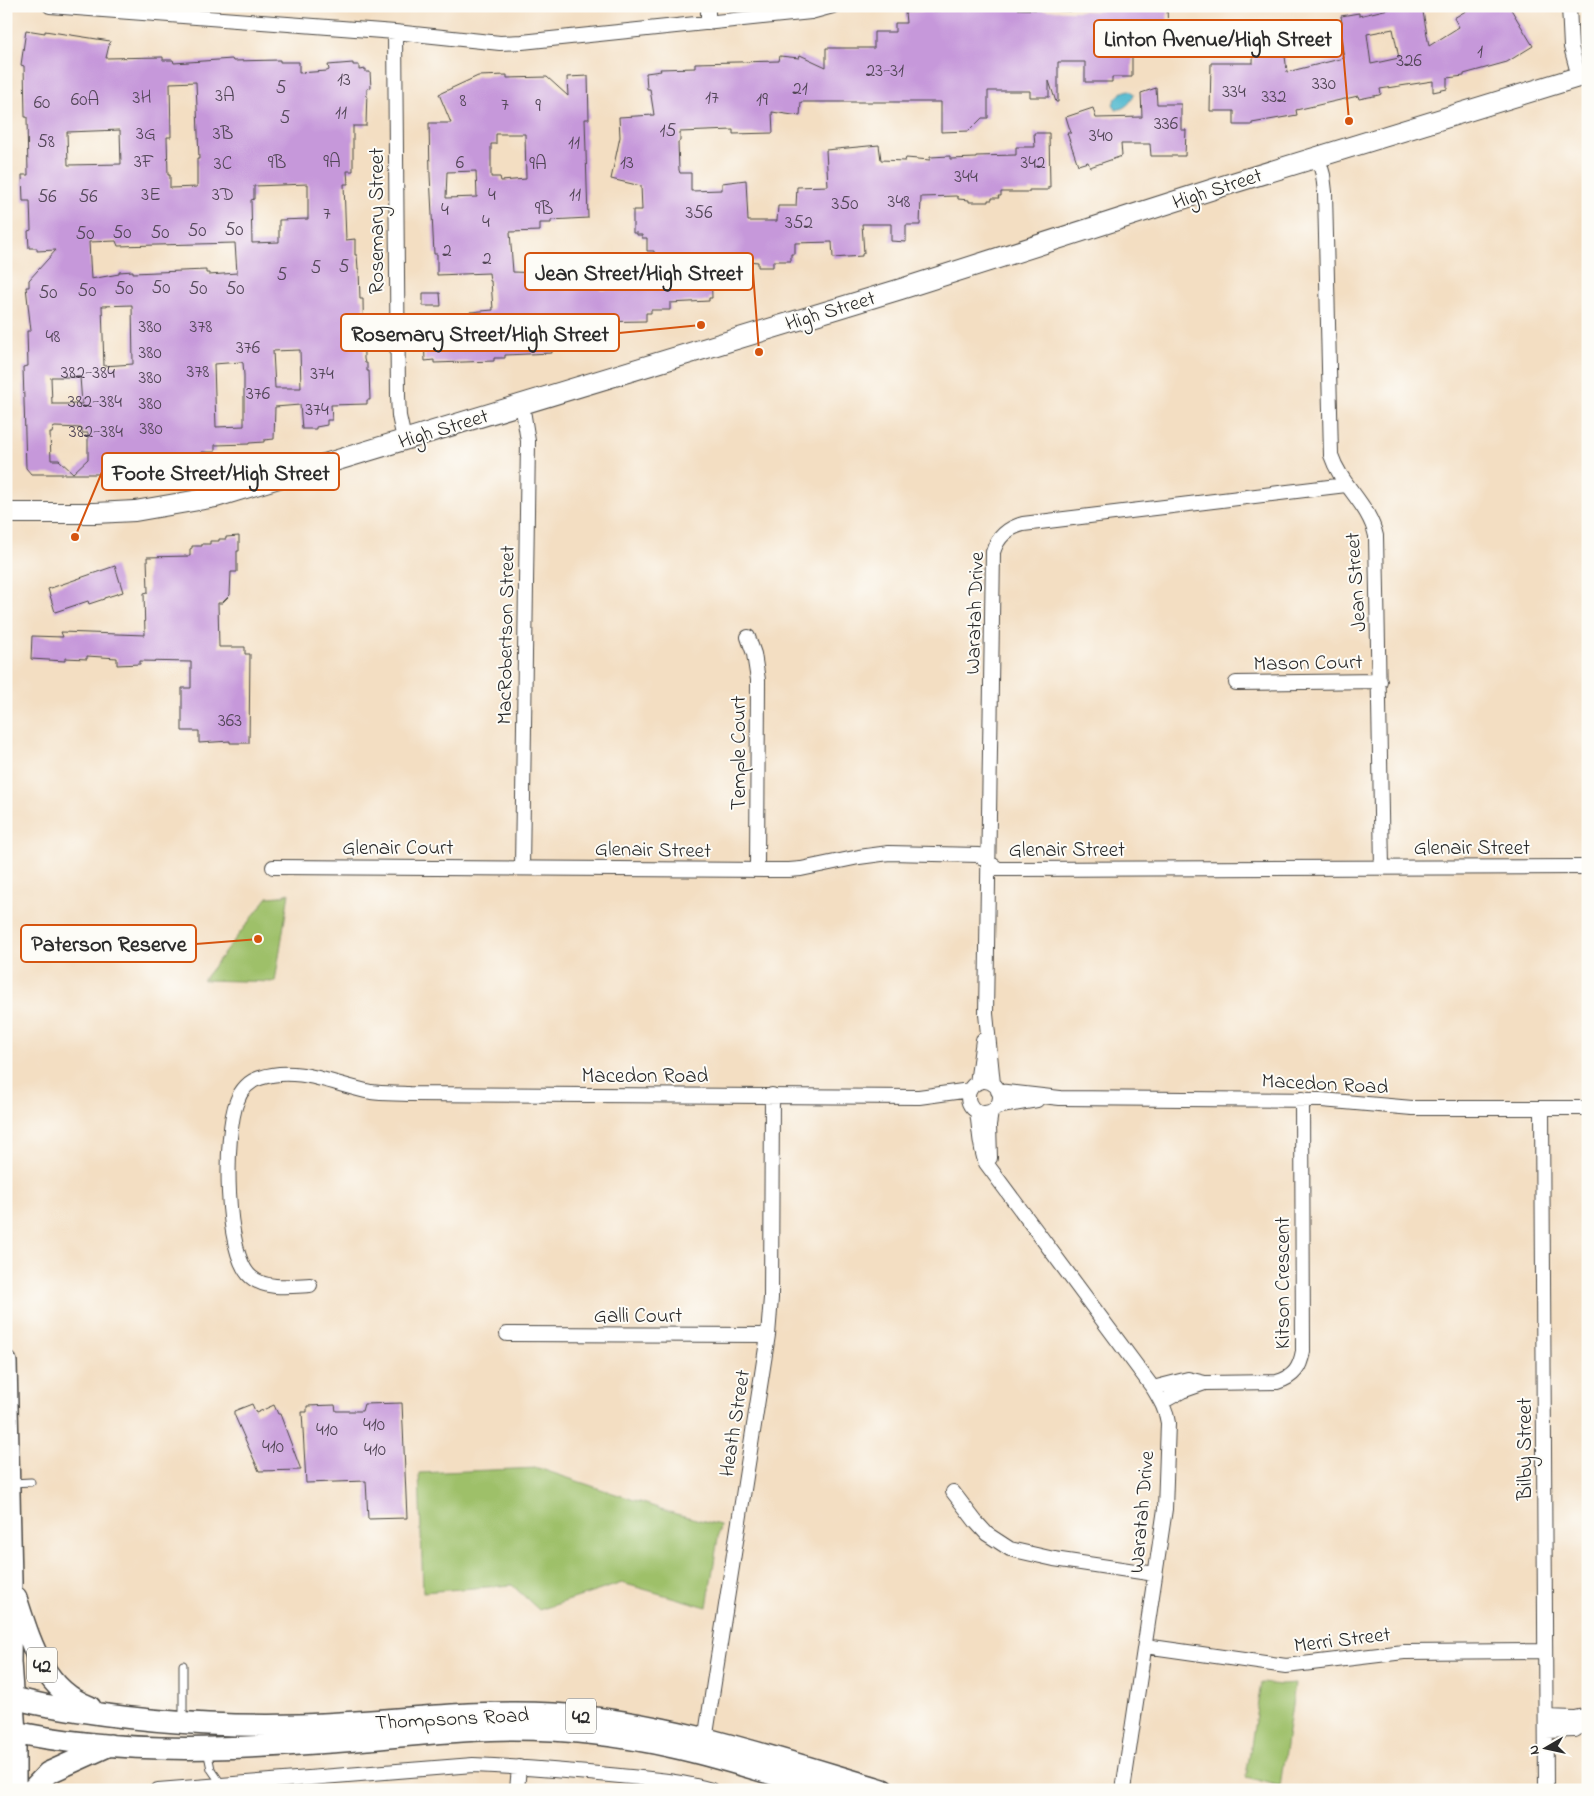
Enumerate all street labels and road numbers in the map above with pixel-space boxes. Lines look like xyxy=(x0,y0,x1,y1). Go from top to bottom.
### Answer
street label: Rosemary Street xyxy=(363,148,395,294)
street label: High Street xyxy=(1169,161,1267,220)
street label: High Street xyxy=(782,284,880,342)
street label: High Street xyxy=(395,402,493,460)
street label: Jean Street xyxy=(1339,531,1375,633)
street label: MacRobertson Street xyxy=(490,545,524,725)
street label: Waratah Drive xyxy=(959,551,993,675)
street label: Mason Court xyxy=(1253,648,1363,680)
street label: Temple Court xyxy=(725,696,755,810)
street label: Glenair Court xyxy=(342,834,454,864)
street label: Glenair Street xyxy=(1414,834,1530,864)
street label: Glenair Street xyxy=(595,835,711,867)
street label: Glenair Street xyxy=(1009,836,1125,866)
street label: Macedon Road xyxy=(582,1062,709,1092)
street label: Macedon Road xyxy=(1261,1067,1389,1103)
street label: Kitson Crescent xyxy=(1269,1217,1299,1349)
street label: Galli Court xyxy=(594,1302,682,1332)
street label: Heath Street xyxy=(713,1368,759,1479)
street label: Bilby Street xyxy=(1511,1398,1543,1501)
street label: Waratah Drive xyxy=(1123,1449,1163,1575)
street label: Merri Street xyxy=(1292,1620,1392,1662)
road number: 42 xyxy=(27,1648,57,1682)
road number: 42 xyxy=(566,1698,596,1734)
street label: Thompsons Road xyxy=(374,1701,530,1739)

